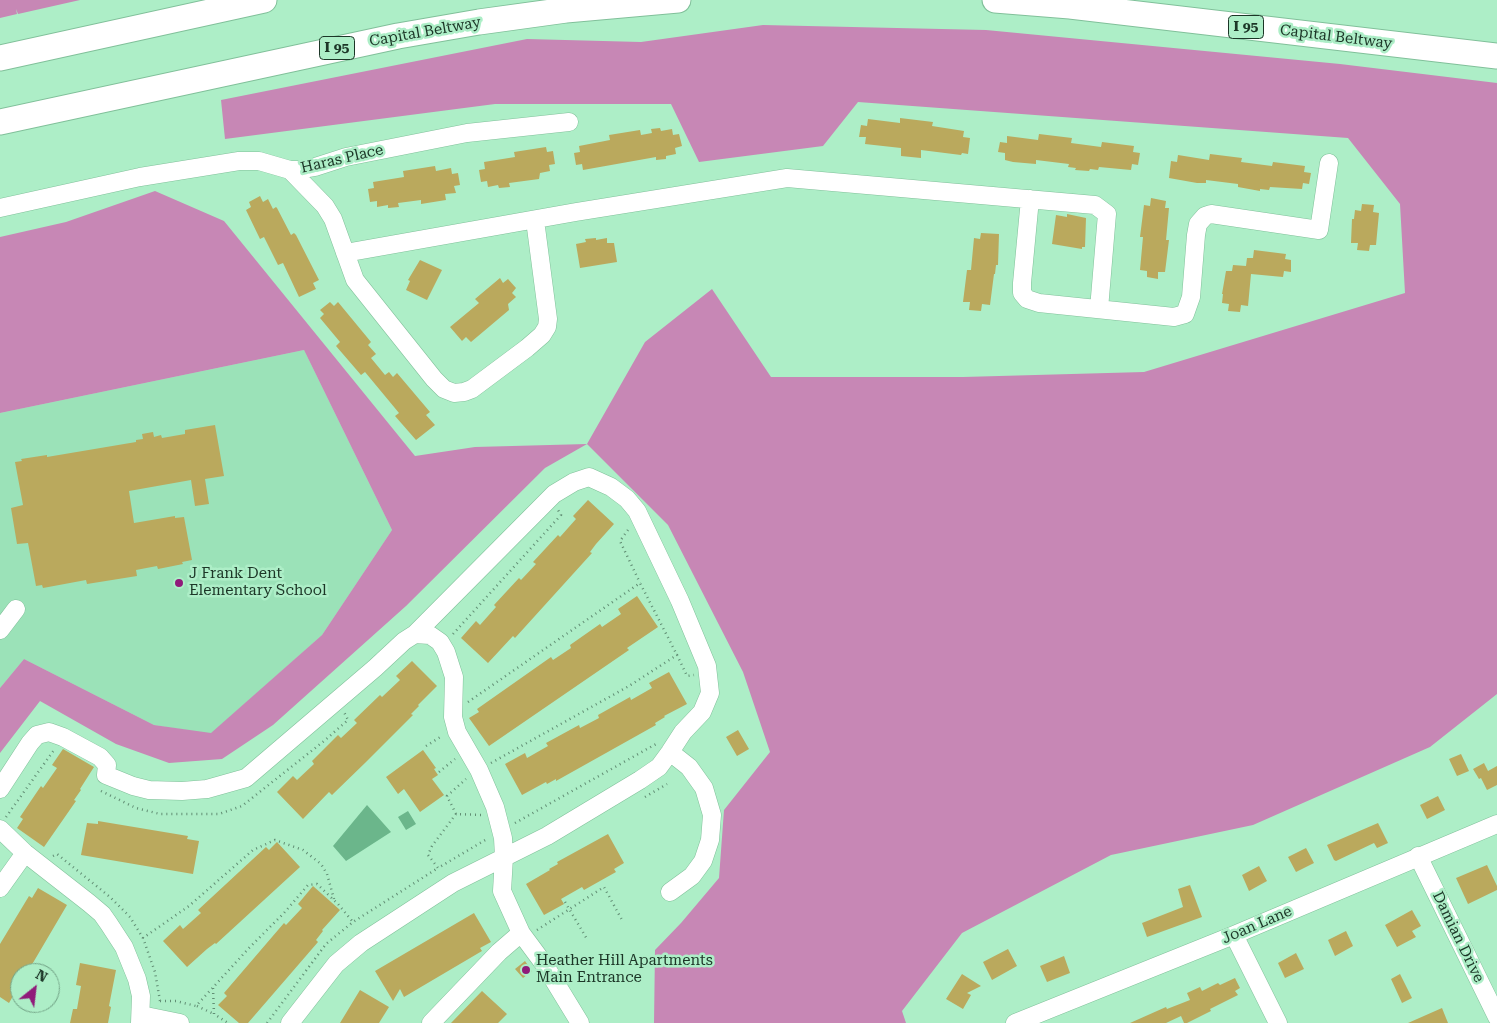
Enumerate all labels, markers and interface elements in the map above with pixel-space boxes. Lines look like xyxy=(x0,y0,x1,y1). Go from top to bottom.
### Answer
street label: Capital Beltway xyxy=(368,13,482,51)
road number: I 95 xyxy=(1228,16,1264,38)
street label: Capital Beltway xyxy=(1279,21,1393,53)
road number: I 95 xyxy=(320,36,354,59)
street label: Haras Place xyxy=(299,141,385,177)
place label: J Frank Dent Elementary School xyxy=(189,565,327,600)
marker: J Frank Dent Elementary School xyxy=(173,577,185,589)
street label: Damian Drive xyxy=(1428,889,1488,985)
street label: Joan Lane xyxy=(1219,902,1295,948)
place label: Heather Hill Apartments Main Entrance xyxy=(536,952,713,987)
north arrow xyxy=(10,963,60,1013)
marker: Heather Hill Apartments Main Entrance xyxy=(520,964,532,976)
text: N xyxy=(33,966,50,985)

